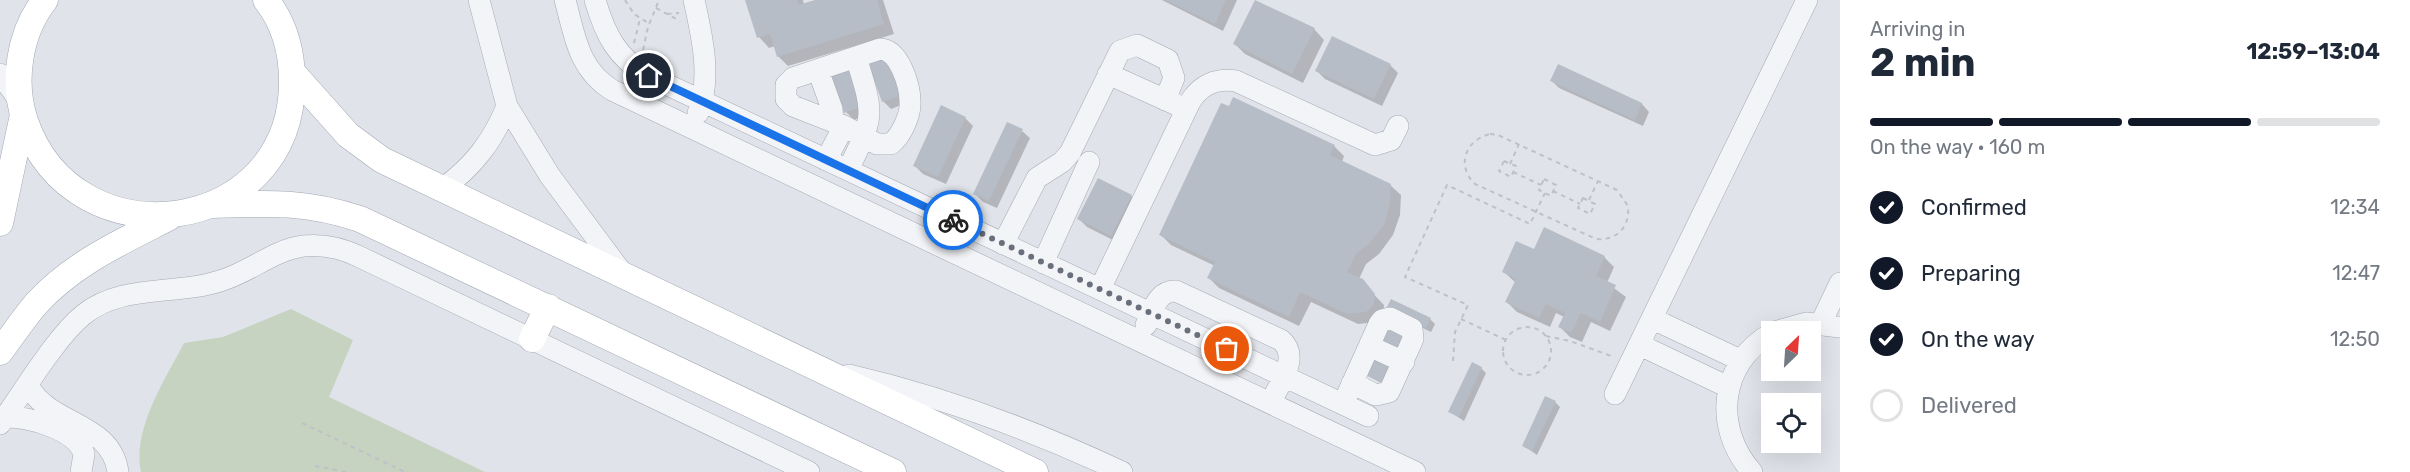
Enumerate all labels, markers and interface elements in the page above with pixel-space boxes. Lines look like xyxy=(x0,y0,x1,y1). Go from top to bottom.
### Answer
text: Arriving in xyxy=(1870,17,1965,41)
text: 12:59–13:04 xyxy=(2246,38,2380,65)
text: 2 min xyxy=(1870,40,1976,86)
pin xyxy=(623,50,674,101)
icon: home xyxy=(632,59,665,92)
text: On the way · 160 m xyxy=(1870,135,2045,159)
courier xyxy=(923,190,983,250)
icon: check xyxy=(1870,191,1903,224)
text: Confirmed xyxy=(1921,194,2027,221)
text: 12:34 xyxy=(2330,195,2380,219)
icon: bike xyxy=(937,204,970,237)
icon: check xyxy=(1870,257,1903,290)
text: Preparing xyxy=(1921,260,2021,287)
text: 12:47 xyxy=(2332,261,2380,285)
north arrow xyxy=(1761,321,1821,381)
map controls xyxy=(1761,321,1821,453)
pin xyxy=(1201,323,1252,374)
icon: check xyxy=(1870,323,1903,356)
text: On the way xyxy=(1921,326,2035,353)
text: 12:50 xyxy=(2330,327,2380,351)
icon: bag xyxy=(1210,332,1243,365)
text: Delivered xyxy=(1921,392,2017,419)
button: locate xyxy=(1761,393,1821,453)

